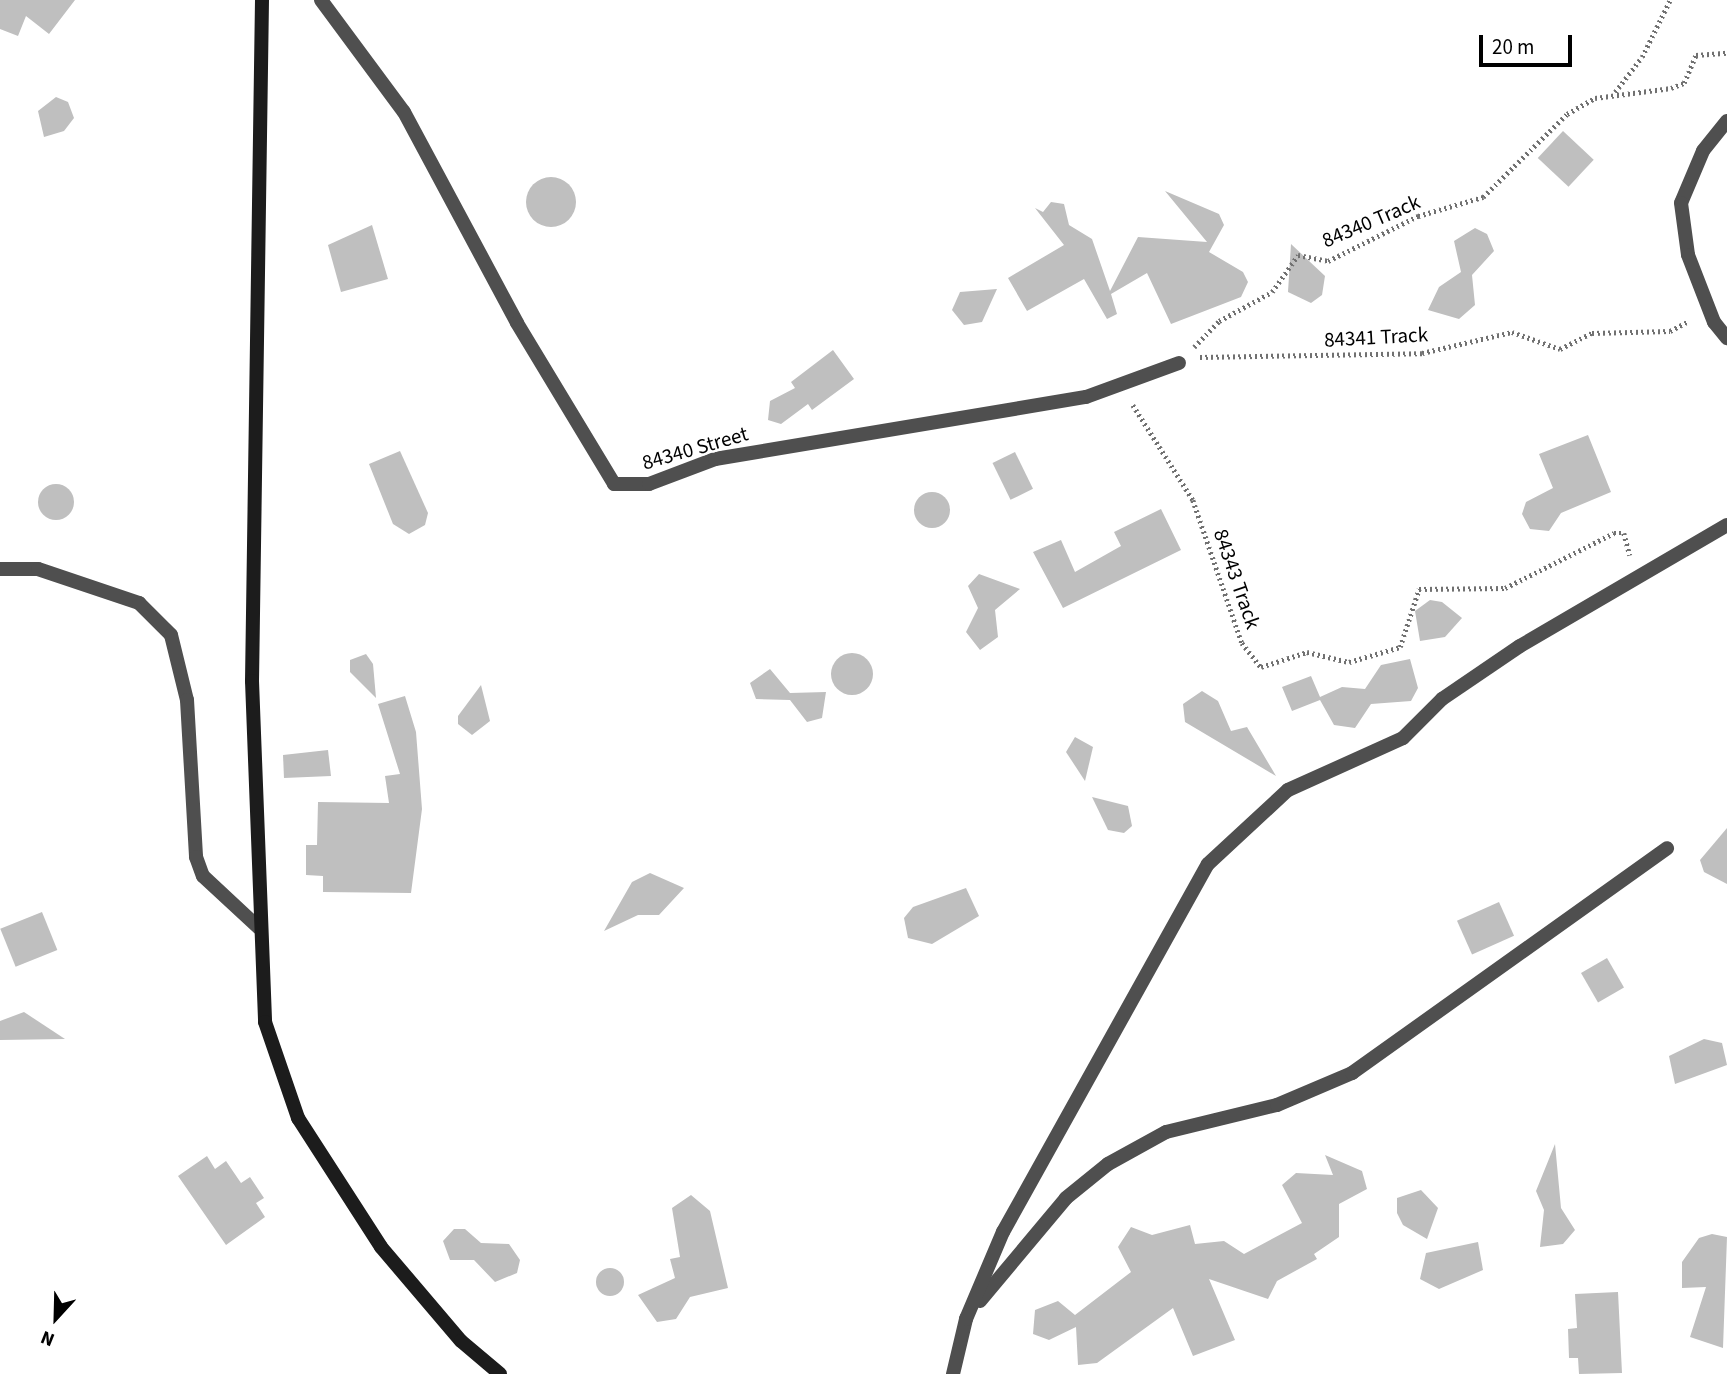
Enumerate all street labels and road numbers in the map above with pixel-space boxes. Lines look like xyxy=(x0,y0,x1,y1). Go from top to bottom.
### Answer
street label: 84340 Track xyxy=(1318,189,1424,253)
street label: 84341 Track xyxy=(1323,322,1429,352)
street label: 84340 Street xyxy=(639,421,751,475)
street label: 84343 Track xyxy=(1208,526,1266,632)

